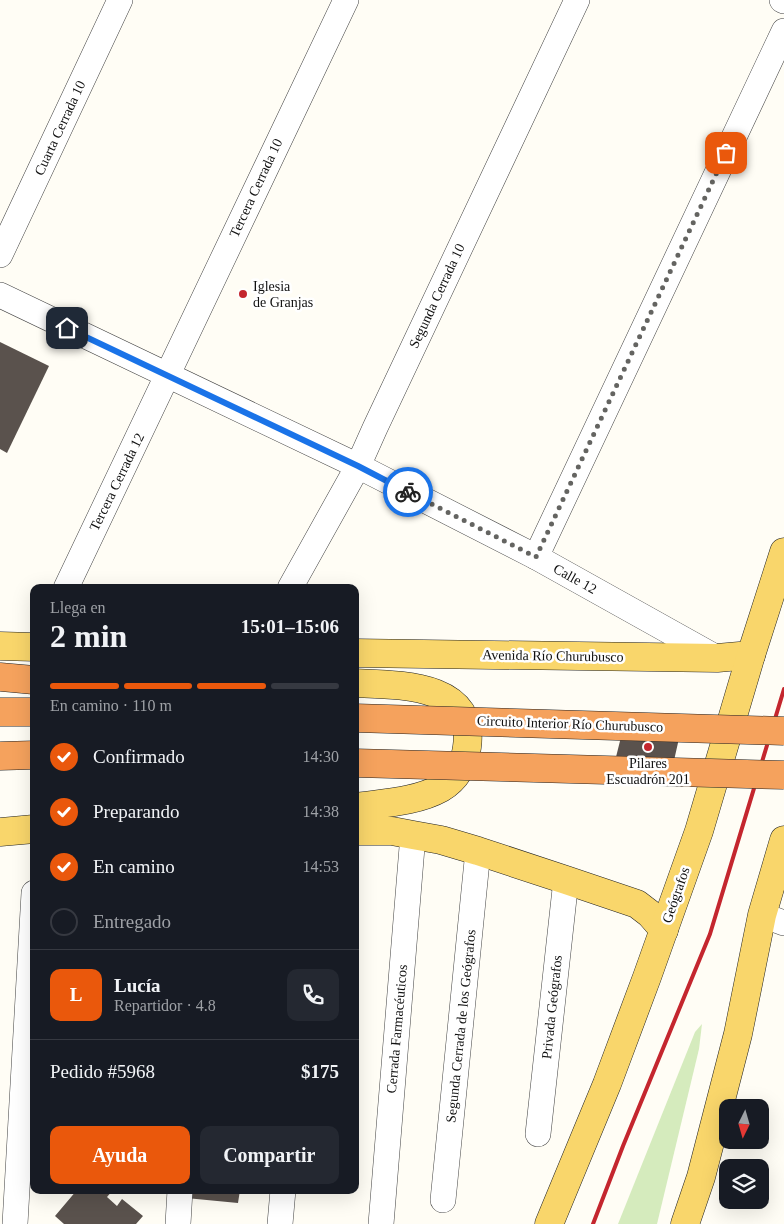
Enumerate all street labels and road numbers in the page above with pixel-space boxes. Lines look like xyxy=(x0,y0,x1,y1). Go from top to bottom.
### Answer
street label: Cuarta Cerrada 10 xyxy=(32,78,88,178)
street label: Tercera Cerrada 10 xyxy=(227,136,285,240)
street label: Segunda Cerrada 10 xyxy=(406,241,468,351)
street label: Tercera Cerrada 12 xyxy=(87,431,147,533)
street label: Calle 12 xyxy=(551,561,599,597)
street label: Avenida Río Churubusco xyxy=(482,647,624,665)
street label: Circuito Interior Río Churubusco xyxy=(477,713,663,735)
street label: Geógrafos xyxy=(659,865,693,925)
street label: Segunda Cerrada de los Geógrafos xyxy=(443,929,479,1123)
street label: Privada Geógrafos xyxy=(539,954,565,1060)
street label: Cerrada Farmacéuticos xyxy=(384,964,410,1094)

